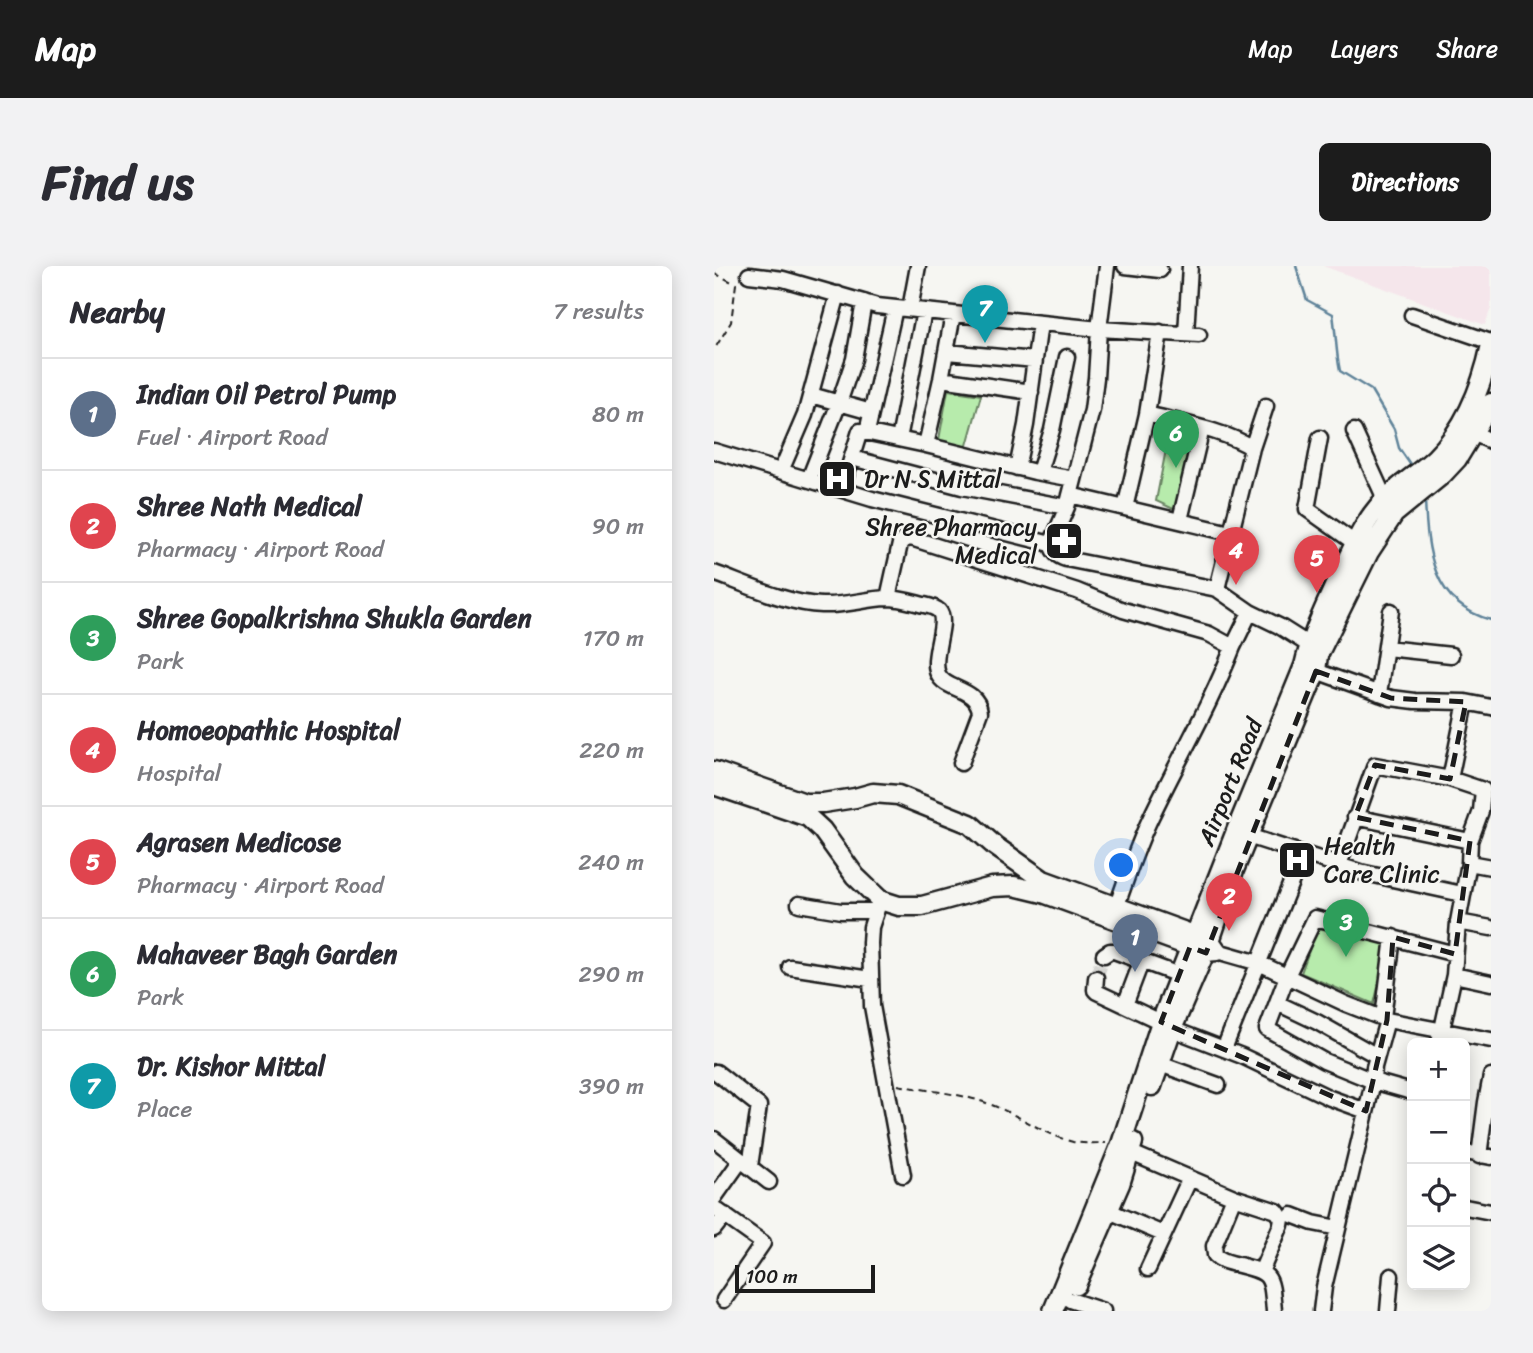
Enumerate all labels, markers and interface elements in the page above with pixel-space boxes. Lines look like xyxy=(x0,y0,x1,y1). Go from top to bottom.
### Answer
text: Map xyxy=(35,20,96,78)
text: Map xyxy=(1248,28,1293,70)
text: Layers xyxy=(1331,28,1398,70)
text: Share xyxy=(1436,28,1498,70)
text: Find us xyxy=(42,139,194,226)
button: Directions xyxy=(1319,143,1491,221)
text: Nearby xyxy=(70,285,165,339)
pin: 7 xyxy=(962,285,1008,343)
text: 7 results xyxy=(554,291,644,332)
text: Indian Oil Petrol Pump xyxy=(137,371,396,417)
text: 1 xyxy=(88,394,98,435)
text: 80 m xyxy=(592,394,644,435)
pin: 6 xyxy=(1153,410,1199,468)
text: Fuel · Airport Road xyxy=(137,417,328,458)
hospital icon: Dr N S Mittal xyxy=(816,458,858,500)
place label: Dr N S Mittal xyxy=(864,458,1003,500)
text: Shree Nath Medical xyxy=(137,483,362,529)
text: 2 xyxy=(86,506,100,547)
text: 90 m xyxy=(592,506,644,547)
place label: Shree Pharmacy Medical xyxy=(865,506,1038,576)
pharmacy icon: Shree Pharmacy Medical xyxy=(1043,520,1085,562)
pin: 4 xyxy=(1213,527,1259,585)
text: Pharmacy · Airport Road xyxy=(137,529,384,570)
pin: 5 xyxy=(1294,535,1340,593)
text: Shree Gopalkrishna Shukla Garden xyxy=(137,595,532,641)
text: 3 xyxy=(87,618,99,659)
text: 170 m xyxy=(583,618,644,659)
text: Park xyxy=(137,641,184,682)
text: Homoeopathic Hospital xyxy=(137,707,400,753)
street label: Airport Road xyxy=(1185,710,1275,853)
text: 4 xyxy=(86,730,100,771)
text: 220 m xyxy=(579,730,644,771)
text: Hospital xyxy=(137,753,221,794)
text: Agrasen Medicose xyxy=(137,819,341,865)
place label: Health Care Clinic xyxy=(1324,825,1440,895)
hospital icon: Health Care Clinic xyxy=(1276,839,1318,881)
text: 5 xyxy=(86,842,100,883)
text: 240 m xyxy=(578,842,644,883)
your location xyxy=(1104,848,1138,882)
text: Pharmacy · Airport Road xyxy=(137,865,384,906)
pin: 2 xyxy=(1206,873,1252,931)
pin: 3 xyxy=(1323,899,1369,957)
pin: 1 xyxy=(1112,914,1158,972)
text: Mahaveer Bagh Garden xyxy=(137,931,397,977)
text: 6 xyxy=(86,954,100,995)
text: 290 m xyxy=(578,954,644,995)
text: Park xyxy=(137,977,184,1018)
map controls xyxy=(1407,1038,1470,1290)
button: + xyxy=(1407,1038,1470,1101)
text: Dr. Kishor Mittal xyxy=(137,1043,325,1089)
text: 7 xyxy=(86,1066,100,1107)
text: 390 m xyxy=(579,1066,644,1107)
text: Place xyxy=(137,1089,192,1130)
button: − xyxy=(1407,1101,1470,1164)
button: locate xyxy=(1407,1164,1470,1227)
button: layers xyxy=(1407,1227,1470,1290)
text: 100 m xyxy=(746,1260,798,1293)
scale bar xyxy=(735,1262,875,1294)

